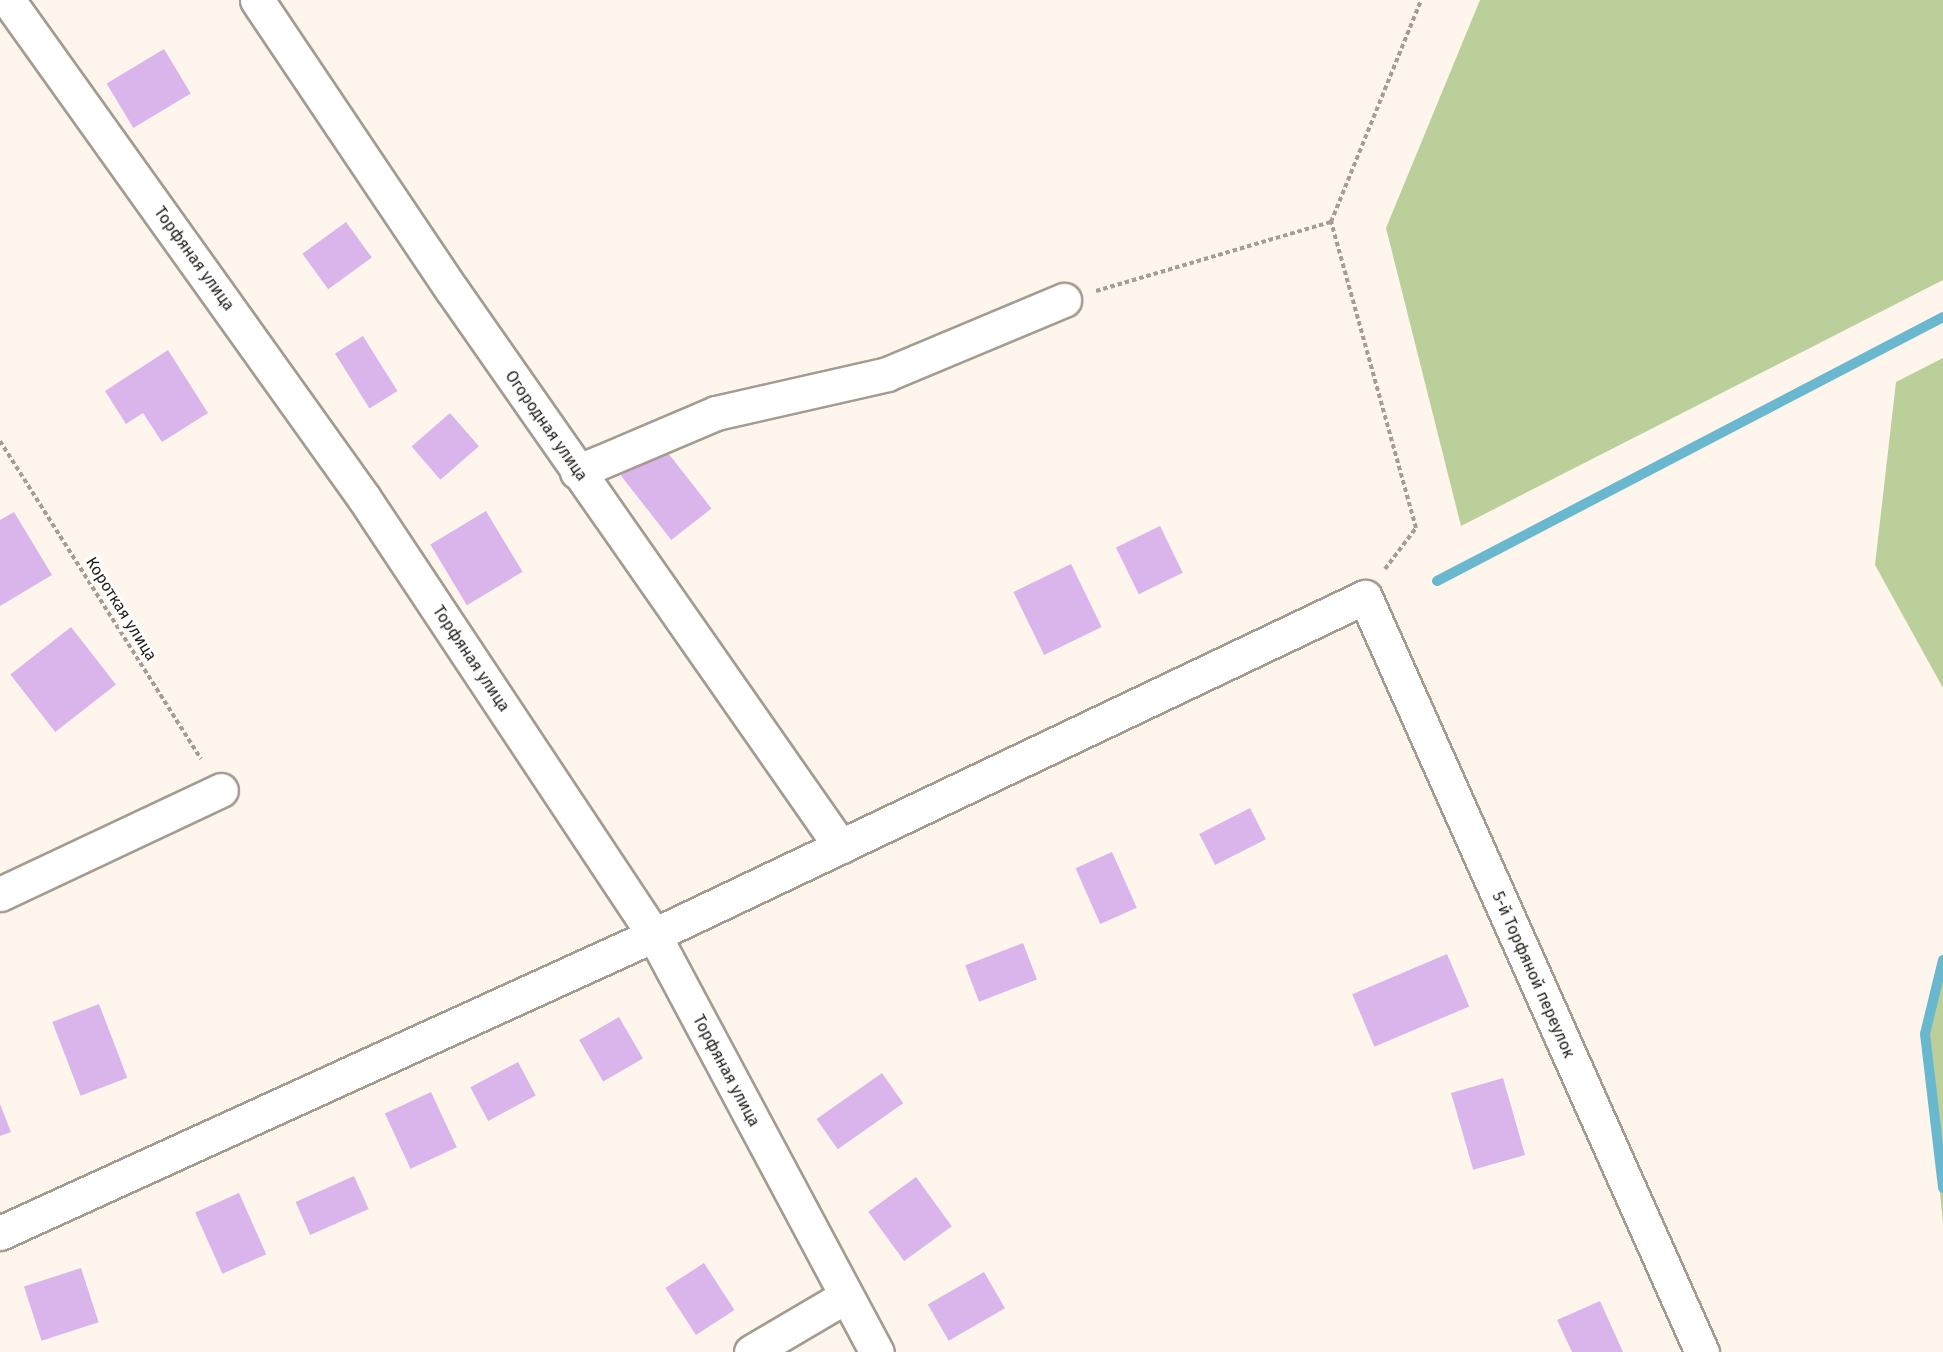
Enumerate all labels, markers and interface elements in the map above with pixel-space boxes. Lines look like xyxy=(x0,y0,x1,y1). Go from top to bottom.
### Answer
street label: Торфяная улица xyxy=(150,203,238,315)
street label: Огородная улица xyxy=(501,367,591,485)
street label: Короткая улица xyxy=(81,554,161,664)
street label: Торфяная улица xyxy=(428,602,514,716)
street label: 5-й Торфяной переулок xyxy=(1488,889,1578,1061)
street label: Торфяная улица xyxy=(688,1012,764,1130)

